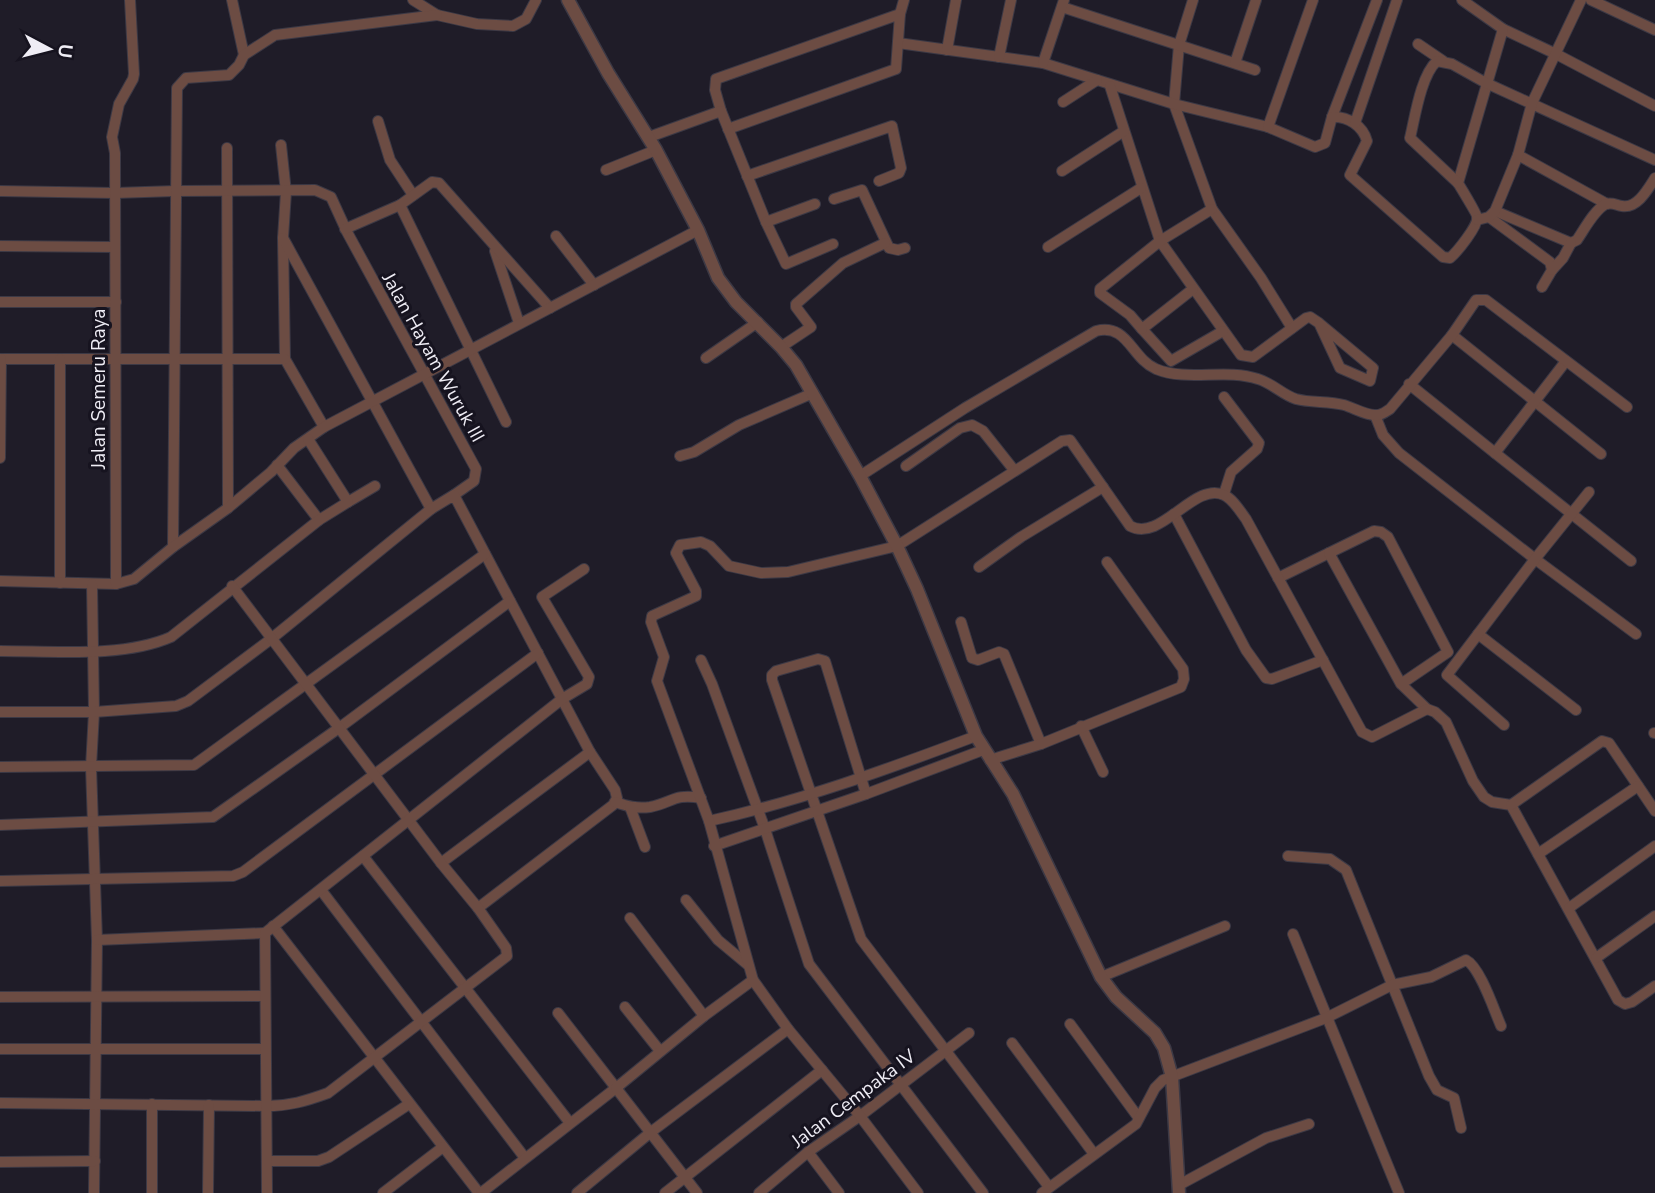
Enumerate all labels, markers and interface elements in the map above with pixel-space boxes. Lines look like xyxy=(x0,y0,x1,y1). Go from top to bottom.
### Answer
north arrow xyxy=(14,14,84,84)
text: U xyxy=(51,42,79,59)
street label: Jalan Hayam Wuruk III xyxy=(375,267,491,447)
street label: Jalan Semeru Raya xyxy=(86,309,112,470)
street label: Jalan Cempaka IV xyxy=(785,1043,922,1155)

